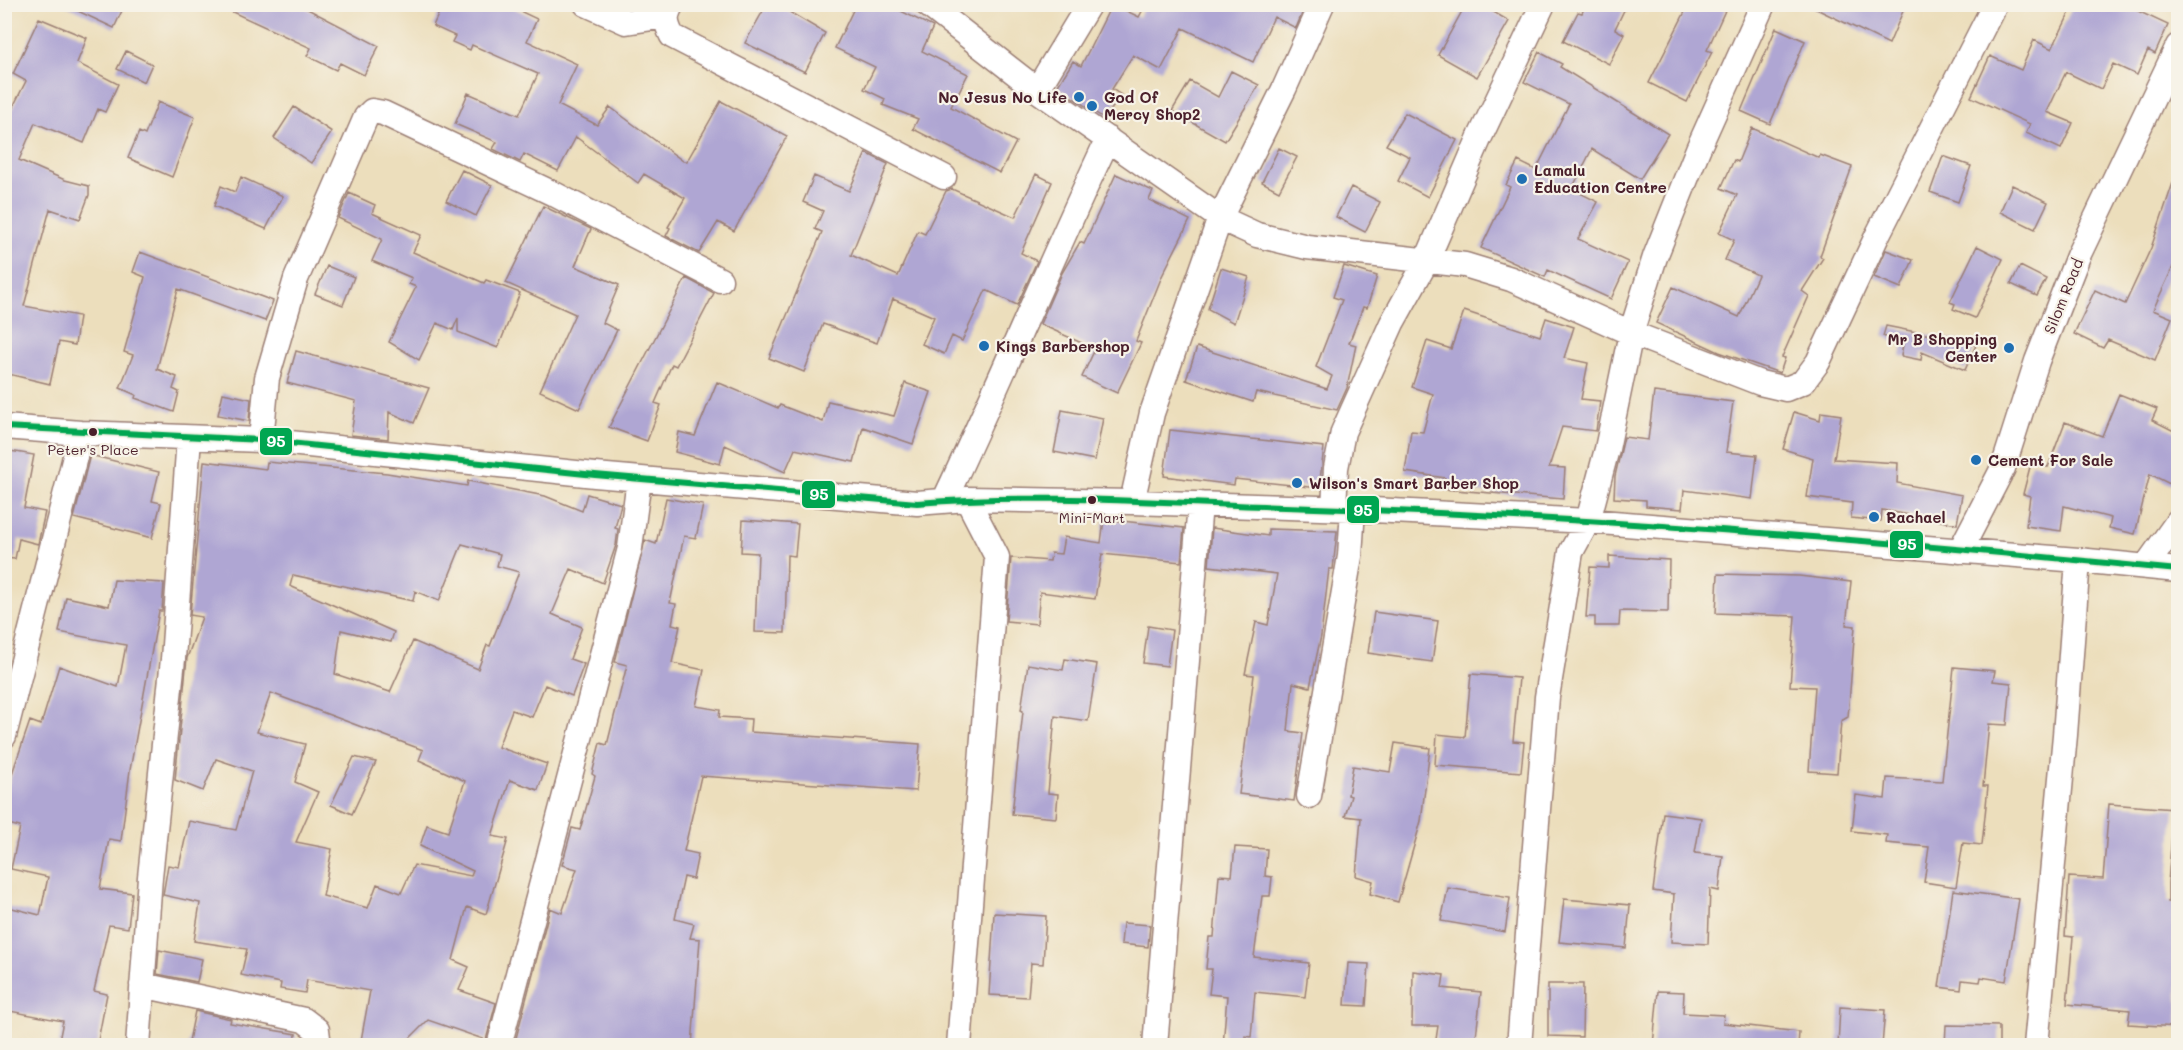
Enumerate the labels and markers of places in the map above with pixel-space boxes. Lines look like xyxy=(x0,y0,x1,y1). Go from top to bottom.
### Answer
place label: No Jesus No Life xyxy=(938,87,1067,107)
place label: God Of Mercy Shop2 xyxy=(1104,87,1200,124)
marker: No Jesus No Life xyxy=(1072,90,1086,104)
marker: God Of Mercy Shop2 xyxy=(1085,99,1099,113)
place label: Lamalu Education Centre xyxy=(1534,160,1667,197)
marker: Lamalu Education Centre xyxy=(1515,172,1529,186)
place label: Mr B Shopping Center xyxy=(1887,329,1997,366)
place label: Kings Barbershop xyxy=(996,336,1130,356)
marker: Kings Barbershop xyxy=(977,339,991,353)
marker: Mr B Shopping Center xyxy=(2002,341,2016,355)
marker: Peter's Place xyxy=(87,426,99,438)
place label: Peter's Place xyxy=(47,440,139,459)
place label: Cement For Sale xyxy=(1988,450,2113,470)
marker: Cement For Sale xyxy=(1969,453,1983,467)
place label: Wilson's Smart Barber Shop xyxy=(1309,473,1519,493)
marker: Wilson's Smart Barber Shop xyxy=(1290,476,1304,490)
marker: Mini-Mart xyxy=(1086,494,1098,506)
place label: Rachael xyxy=(1886,507,1945,527)
place label: Mini-Mart xyxy=(1059,508,1125,527)
marker: Rachael xyxy=(1867,510,1881,524)

